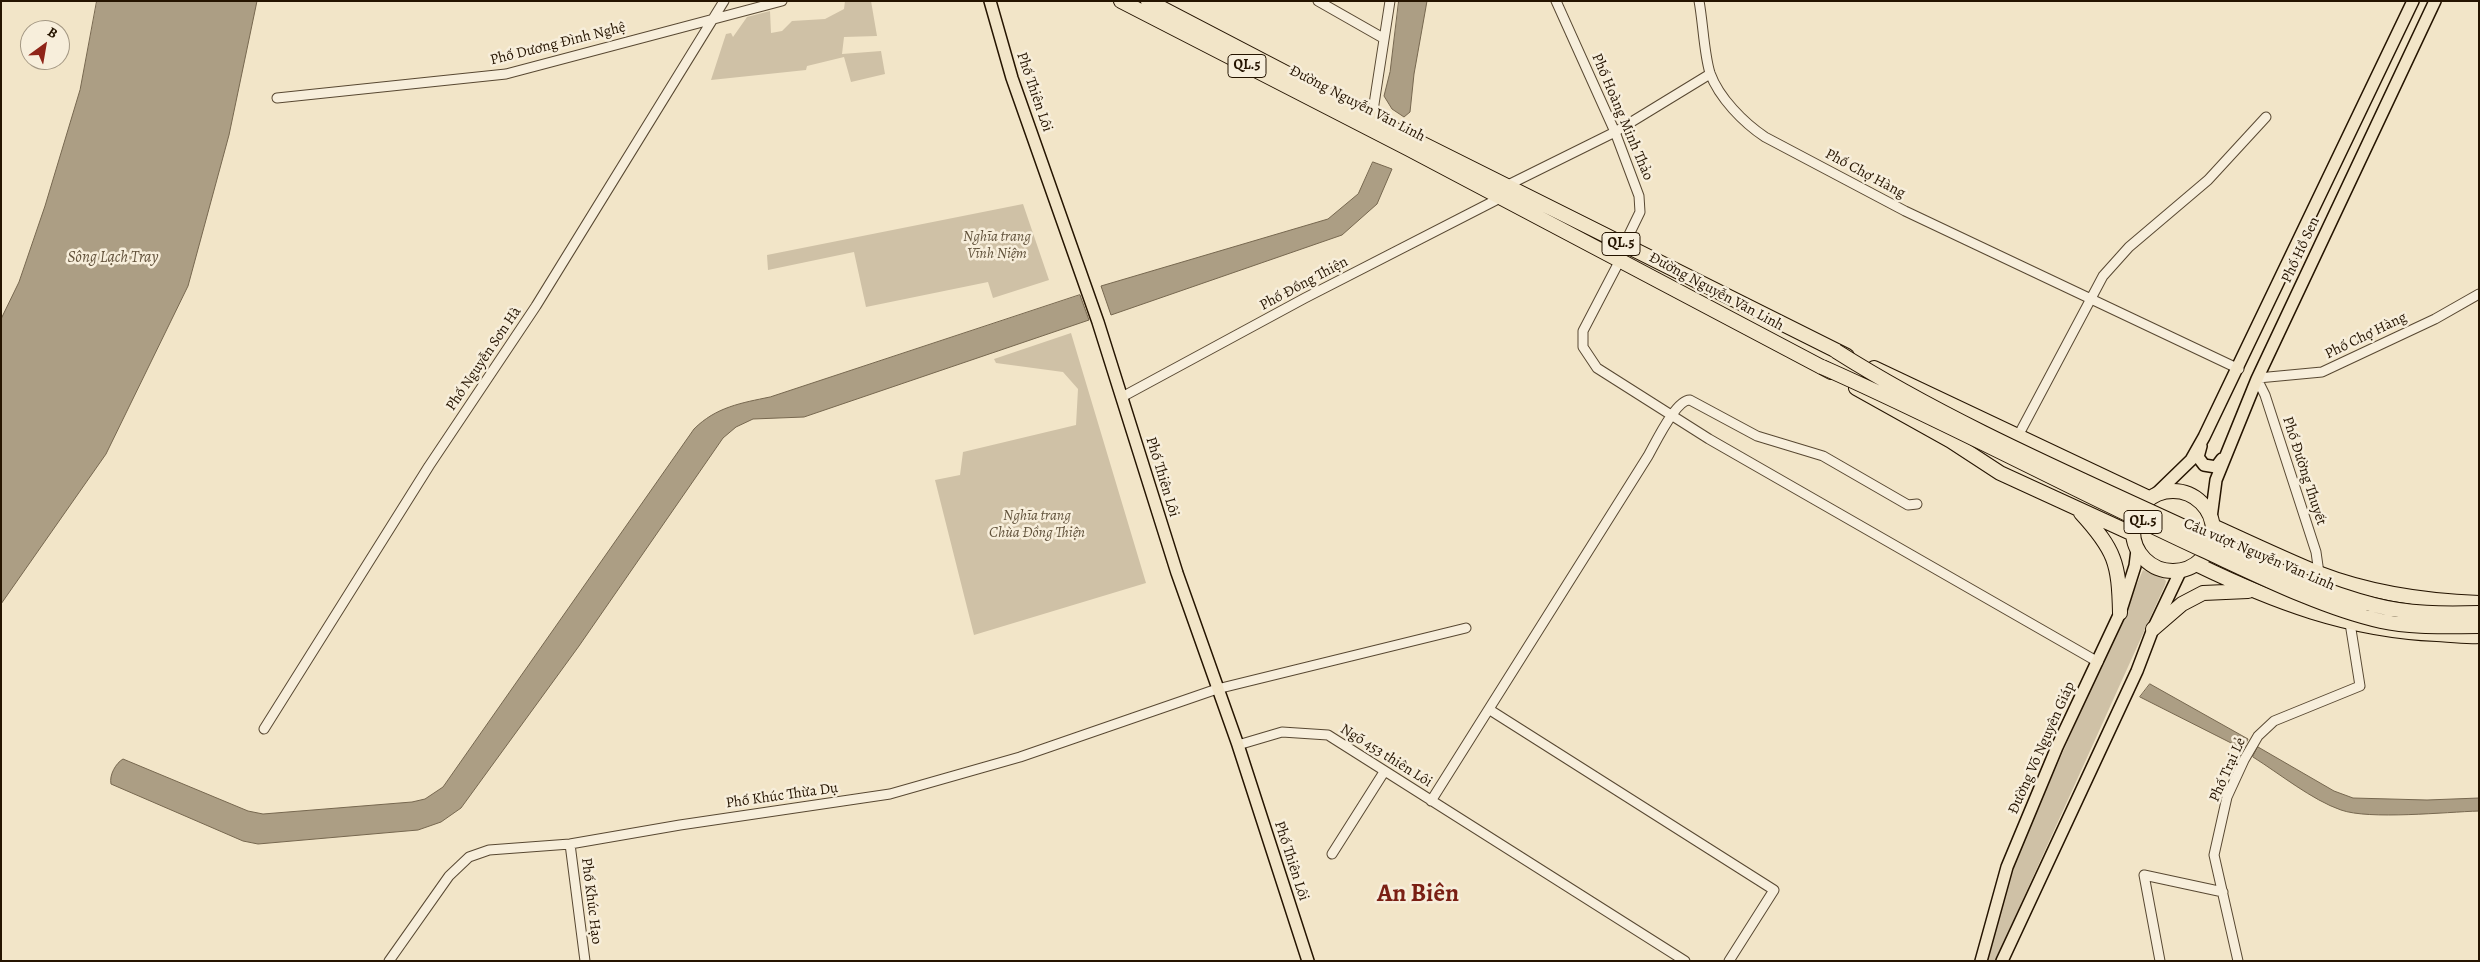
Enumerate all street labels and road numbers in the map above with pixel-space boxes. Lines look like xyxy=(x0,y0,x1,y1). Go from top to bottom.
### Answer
street label: Phố Dương Đình Nghệ xyxy=(488,18,628,70)
street label: Phố Thiên Lôi xyxy=(1012,50,1056,134)
street label: Phố Hoàng Minh Thảo xyxy=(1587,51,1657,183)
road number: QL.5 xyxy=(1228,54,1266,78)
street label: Đường Nguyễn Văn Linh xyxy=(1286,62,1428,146)
street label: Phố Chợ Hàng xyxy=(1822,145,1908,203)
street label: Phố Hồ Sen xyxy=(2278,214,2324,286)
road number: QL.5 xyxy=(1602,232,1640,255)
street label: Đường Nguyễn Văn Linh xyxy=(1646,249,1786,335)
street label: Phố Đồng Thiện xyxy=(1257,253,1351,315)
street label: Phố Nguyễn Sơn Hà xyxy=(442,303,526,415)
street label: Phố Chợ Hàng xyxy=(2322,308,2410,364)
street label: Phố Đường Thuyết xyxy=(2278,414,2330,528)
street label: Phố Thiên Lôi xyxy=(1141,435,1183,519)
road number: QL.5 xyxy=(2124,511,2162,534)
street label: Cầu vượt Nguyễn Văn Linh xyxy=(2181,515,2337,595)
street label: Đường Võ Nguyên Giáp xyxy=(2005,679,2079,817)
street label: Ngõ 453 thiên Lôi xyxy=(1337,720,1435,792)
street label: Phố Trại Lẻ xyxy=(2206,735,2250,805)
street label: Phố Khúc Thừa Dụ xyxy=(725,779,839,813)
street label: Phố Thiên Lôi xyxy=(1270,819,1312,903)
street label: Phố Khúc Hạo xyxy=(577,857,605,945)

